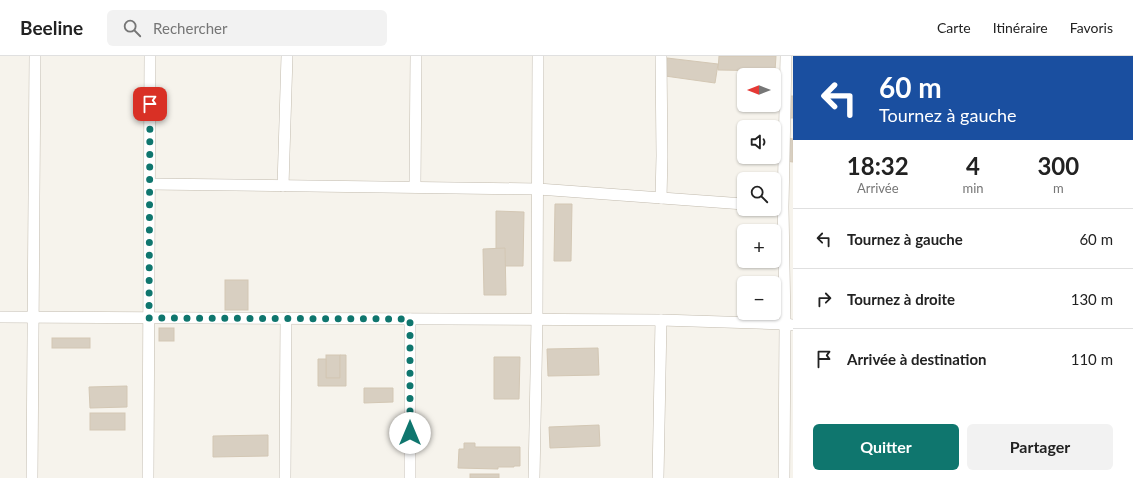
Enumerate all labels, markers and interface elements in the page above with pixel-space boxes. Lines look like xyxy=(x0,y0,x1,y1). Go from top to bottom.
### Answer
search box xyxy=(107,10,387,46)
text: Beeline xyxy=(20,16,83,39)
icon: search xyxy=(121,17,143,39)
text: Rechercher xyxy=(153,19,227,37)
text: Carte xyxy=(937,19,971,36)
text: Itinéraire xyxy=(993,19,1048,36)
text: Favoris xyxy=(1070,19,1113,36)
north arrow xyxy=(737,68,781,112)
map controls xyxy=(737,68,781,320)
text: 60 m xyxy=(879,70,942,104)
icon: left xyxy=(813,72,865,124)
pin xyxy=(133,87,167,121)
icon: arrive xyxy=(139,93,161,115)
text: Tournez à gauche xyxy=(879,104,1017,126)
button: sound xyxy=(737,120,781,164)
text: 18:32 xyxy=(847,151,909,180)
text: 4 xyxy=(966,151,980,180)
text: 300 xyxy=(1037,151,1079,180)
button: search xyxy=(737,172,781,216)
text: Arrivée xyxy=(857,180,899,196)
text: min xyxy=(963,180,984,196)
text: m xyxy=(1053,180,1064,196)
button: + xyxy=(737,224,781,268)
icon: left xyxy=(813,228,835,250)
text: Tournez à gauche xyxy=(847,230,963,248)
text: 60 m xyxy=(1079,230,1113,248)
button: − xyxy=(737,276,781,320)
icon: right xyxy=(813,288,835,310)
text: Tournez à droite xyxy=(847,290,955,308)
text: 130 m xyxy=(1071,290,1113,308)
icon: arrive xyxy=(813,348,835,370)
text: Arrivée à destination xyxy=(847,350,986,368)
text: 110 m xyxy=(1071,350,1113,368)
position arrow xyxy=(389,412,431,454)
button: Quitter xyxy=(813,424,959,470)
button: Partager xyxy=(967,424,1113,470)

